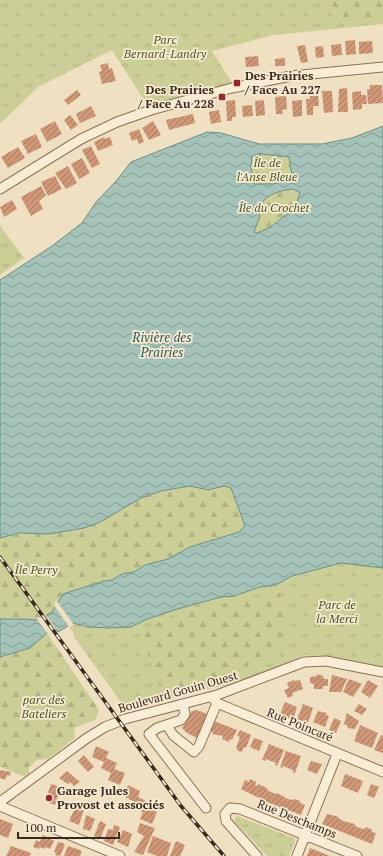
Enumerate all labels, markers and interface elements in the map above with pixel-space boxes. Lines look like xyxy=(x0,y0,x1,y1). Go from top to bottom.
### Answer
park label: Parc Bernard-Landry xyxy=(123,32,207,61)
place label: Des Prairies / Face Au 227 xyxy=(244,68,321,97)
marker: Des Prairies / Face Au 227 xyxy=(232,78,242,88)
place label: Des Prairies / Face Au 228 xyxy=(137,82,215,111)
marker: Des Prairies / Face Au 228 xyxy=(217,92,227,102)
park label: Île de l'Anse Bleue xyxy=(237,155,298,184)
park label: Île du Crochet xyxy=(237,200,311,215)
water label: Rivière des Prairies xyxy=(131,328,192,361)
park label: Île Perry xyxy=(14,562,58,577)
park label: Parc de la Merci xyxy=(316,597,358,626)
street label: Boulevard Gouin Ouest xyxy=(116,667,240,716)
park label: parc des Bateliers xyxy=(21,692,66,721)
street label: Rue Poincaré xyxy=(265,704,335,745)
place label: Garage Jules Provost et associés xyxy=(57,783,165,812)
marker: Garage Jules Provost et associés xyxy=(44,793,54,803)
street label: Rue Deschamps xyxy=(255,796,339,841)
scale bar xyxy=(18,814,119,840)
text: 100 m xyxy=(24,820,57,835)

